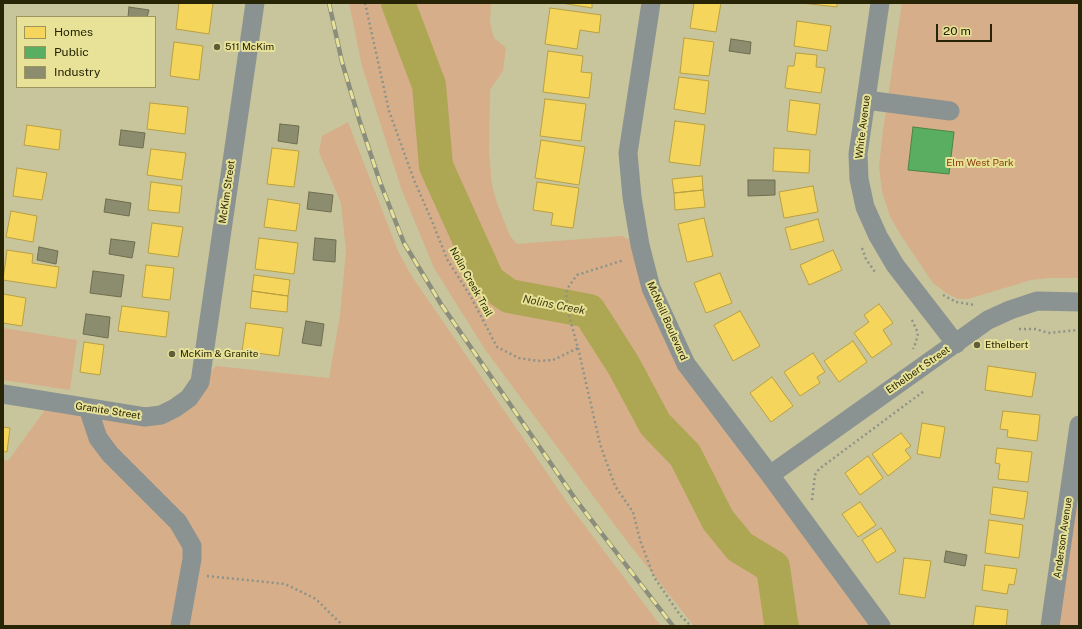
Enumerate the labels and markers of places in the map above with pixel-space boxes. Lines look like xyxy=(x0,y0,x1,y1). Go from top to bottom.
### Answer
place label: 511 McKim xyxy=(225,41,274,53)
marker: 511 McKim xyxy=(212,42,222,52)
place label: Ethelbert xyxy=(985,339,1029,351)
marker: Ethelbert xyxy=(972,340,982,350)
place label: McKim & Granite xyxy=(180,348,258,360)
marker: McKim & Granite xyxy=(167,349,177,359)

